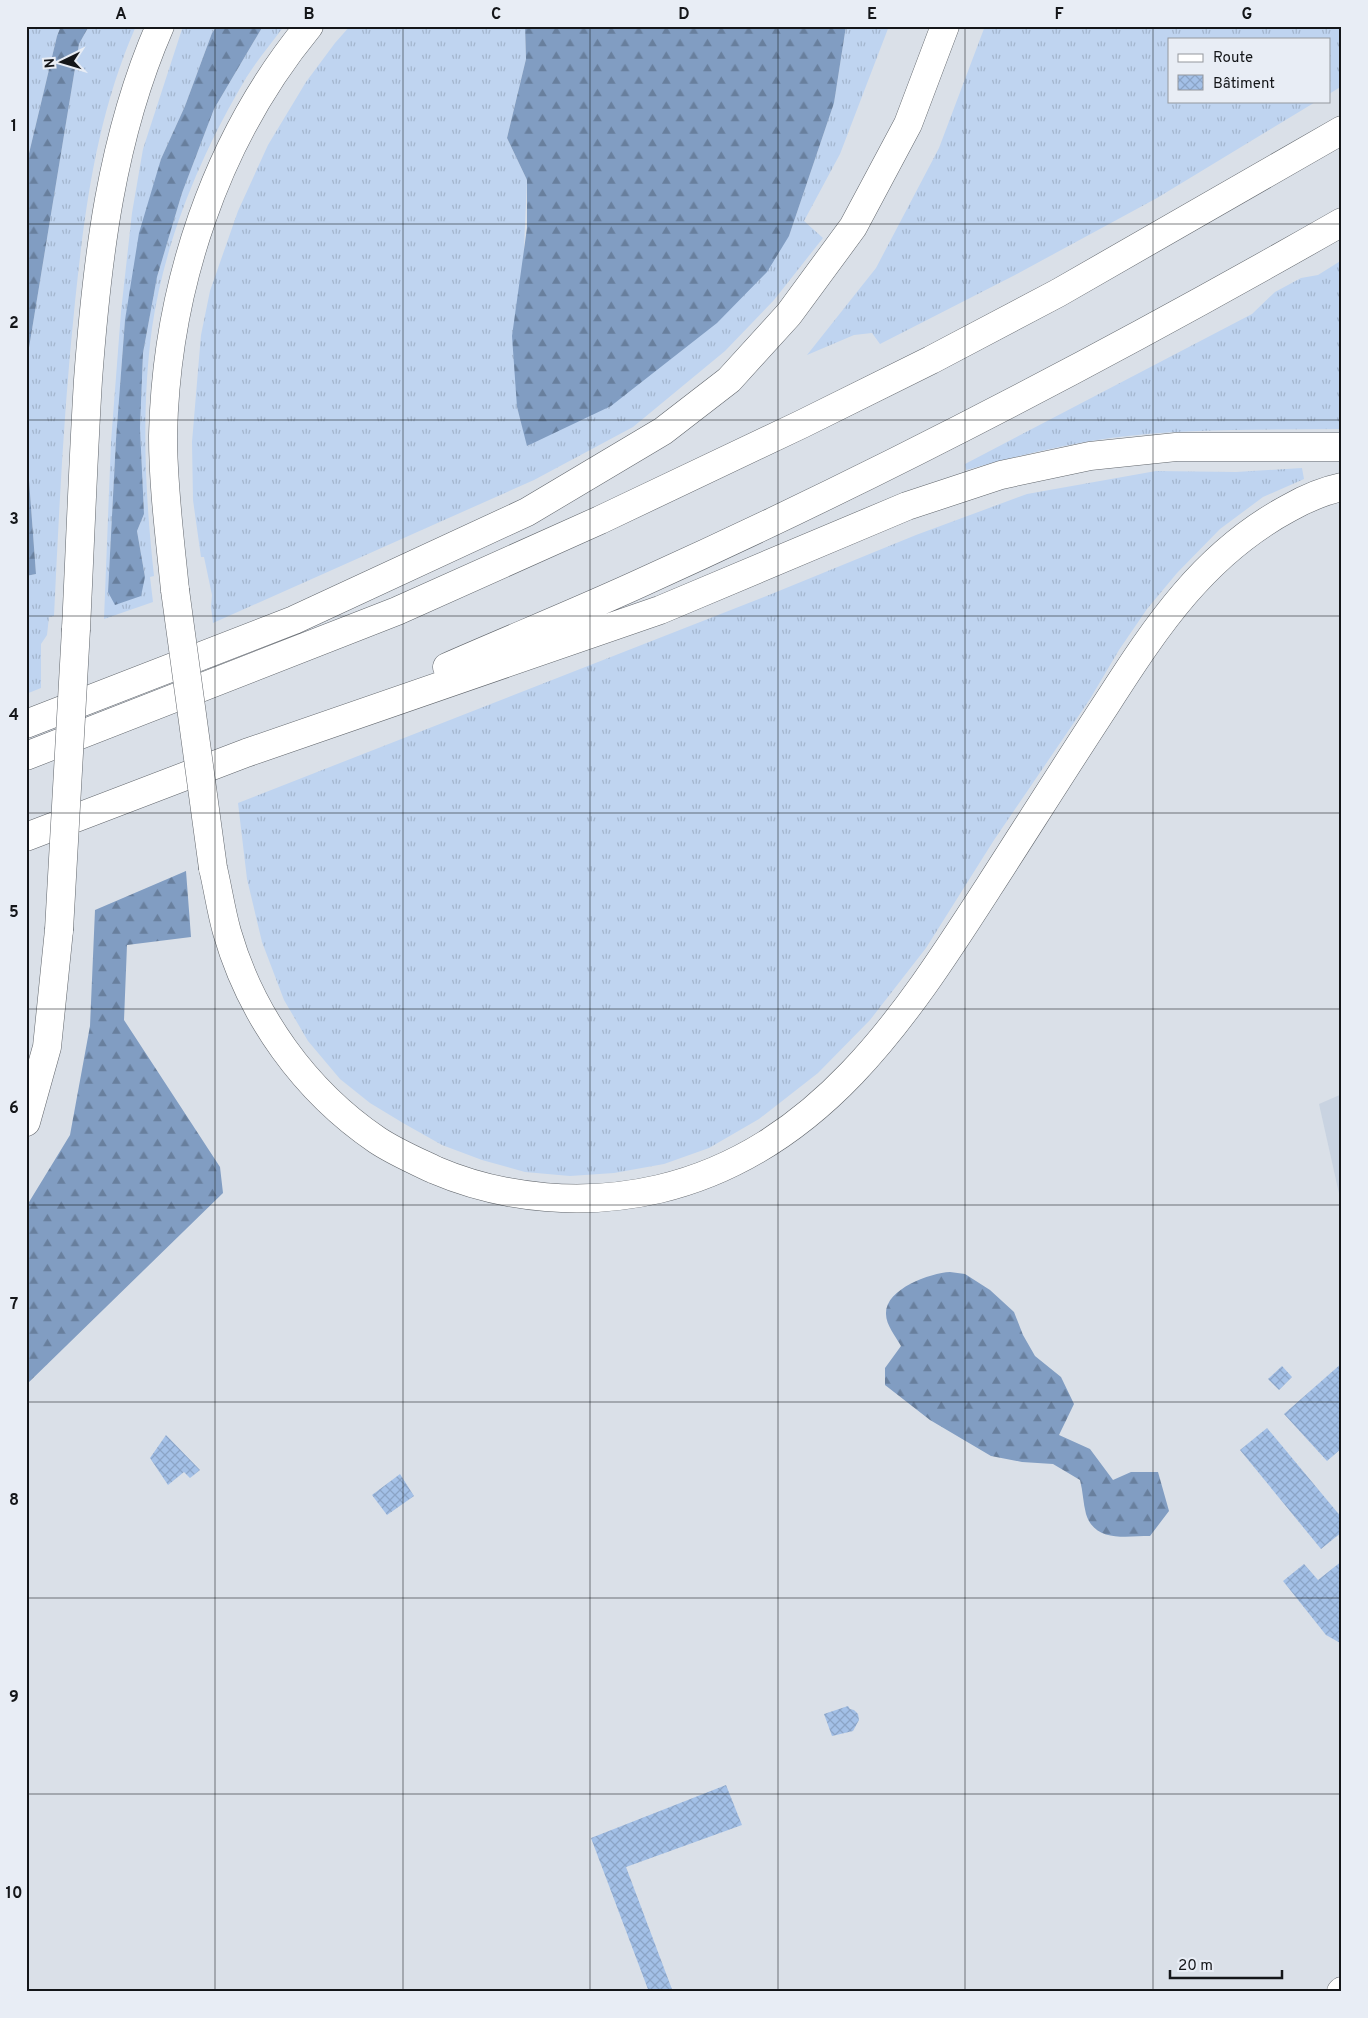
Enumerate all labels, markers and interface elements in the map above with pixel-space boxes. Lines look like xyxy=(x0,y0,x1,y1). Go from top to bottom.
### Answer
text: A xyxy=(115,5,127,25)
text: B xyxy=(303,5,315,25)
text: C xyxy=(491,5,501,25)
text: D xyxy=(678,5,690,25)
text: E xyxy=(867,5,877,25)
text: F xyxy=(1054,5,1064,25)
text: G xyxy=(1242,5,1252,25)
north arrow xyxy=(38,38,88,88)
legend xyxy=(1168,38,1330,102)
text: Route xyxy=(1213,49,1253,68)
text: N xyxy=(42,57,59,69)
text: Bâtiment xyxy=(1213,75,1275,94)
text: 1 xyxy=(11,117,17,137)
text: 2 xyxy=(9,314,19,334)
text: 3 xyxy=(9,510,19,530)
text: 4 xyxy=(9,706,19,726)
text: 5 xyxy=(9,903,19,923)
text: 6 xyxy=(9,1099,19,1119)
text: 7 xyxy=(10,1295,18,1315)
text: 8 xyxy=(9,1491,19,1511)
text: 9 xyxy=(9,1688,19,1708)
text: 10 xyxy=(6,1884,22,1904)
scale bar xyxy=(1170,1948,1283,1980)
text: 20 m xyxy=(1178,1957,1213,1976)

